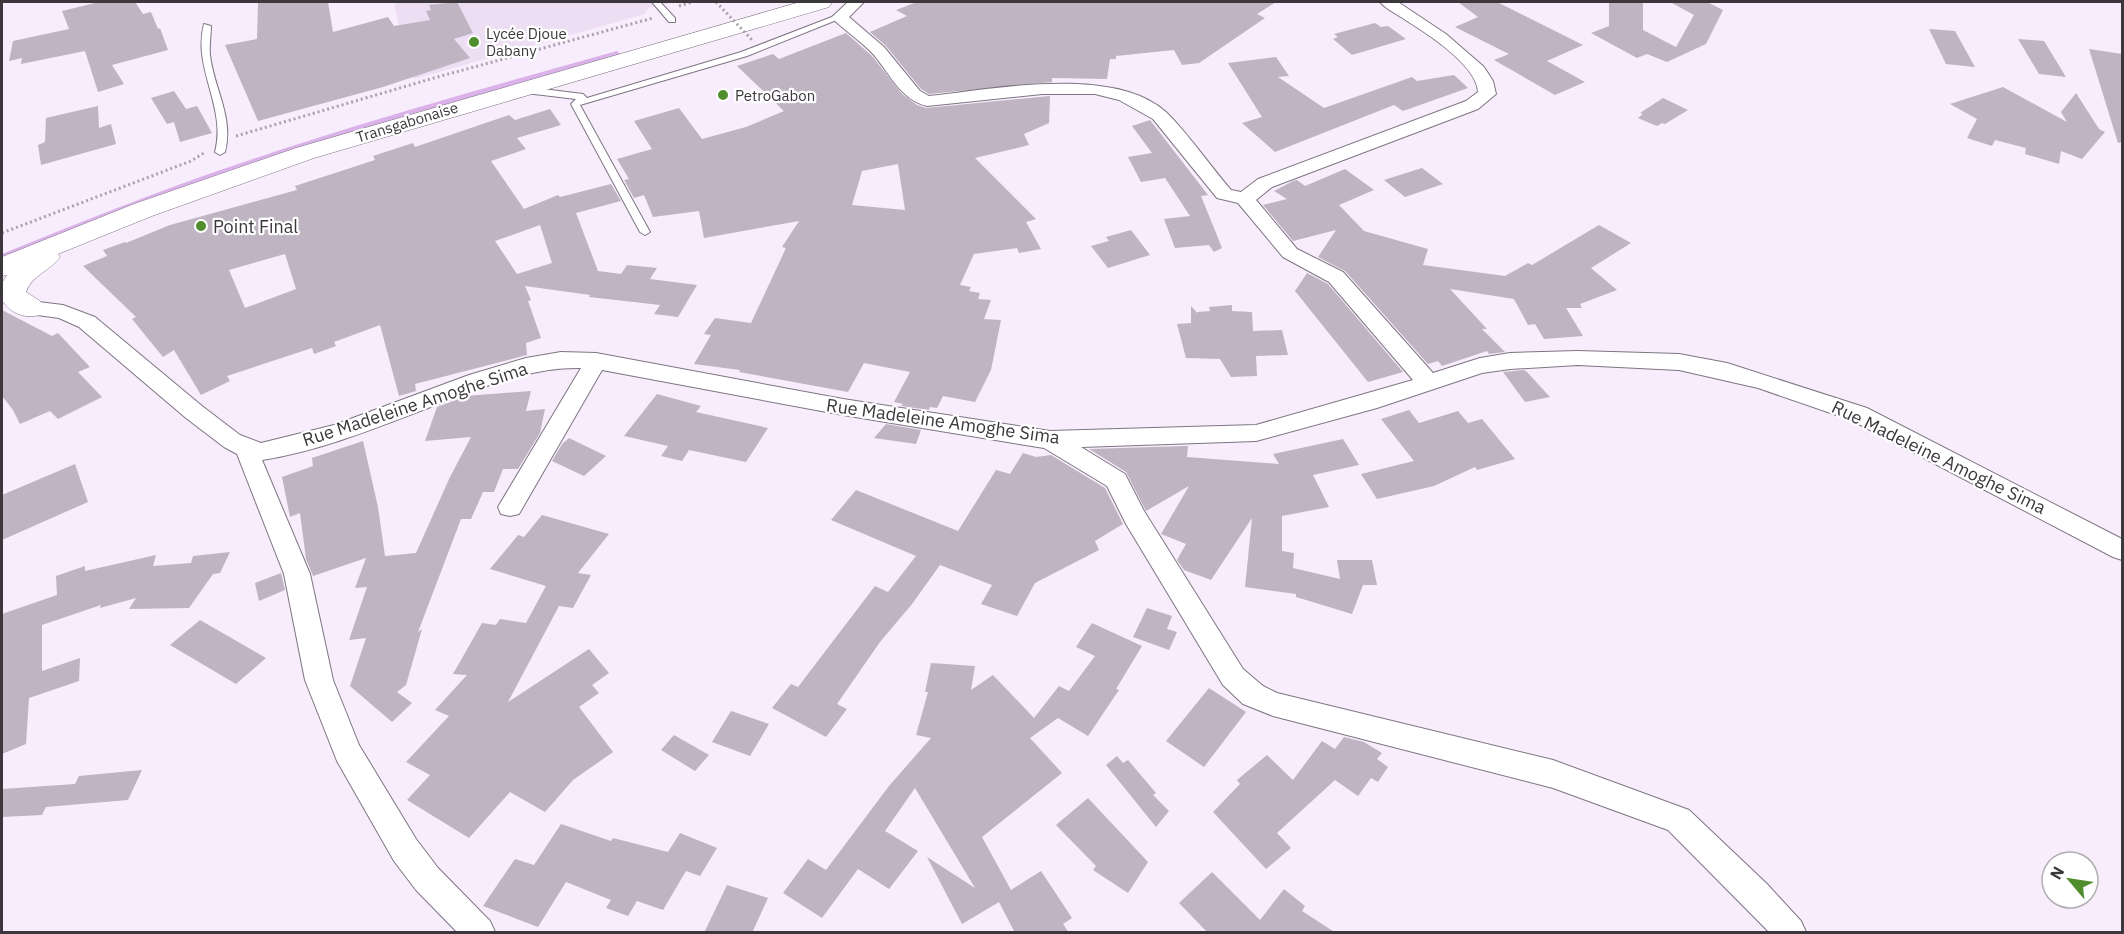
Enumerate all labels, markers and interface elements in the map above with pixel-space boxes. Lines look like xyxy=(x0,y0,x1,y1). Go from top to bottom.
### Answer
place label: Lycée Djoue Dabany xyxy=(486,24,567,60)
marker: Lycée Djoue Dabany xyxy=(467,35,481,49)
place label: PetroGabon xyxy=(735,86,815,105)
marker: PetroGabon xyxy=(716,88,730,102)
street label: Transgabonaise xyxy=(354,97,460,147)
place label: Point Final xyxy=(213,215,298,238)
marker: Point Final xyxy=(194,219,208,233)
street label: Rue Madeleine Amoghe Sima xyxy=(299,357,531,451)
street label: Rue Madeleine Amoghe Sima xyxy=(825,393,1062,449)
street label: Rue Madeleine Amoghe Sima xyxy=(1828,395,2050,519)
north arrow xyxy=(2040,850,2100,910)
text: N xyxy=(2045,863,2068,883)

